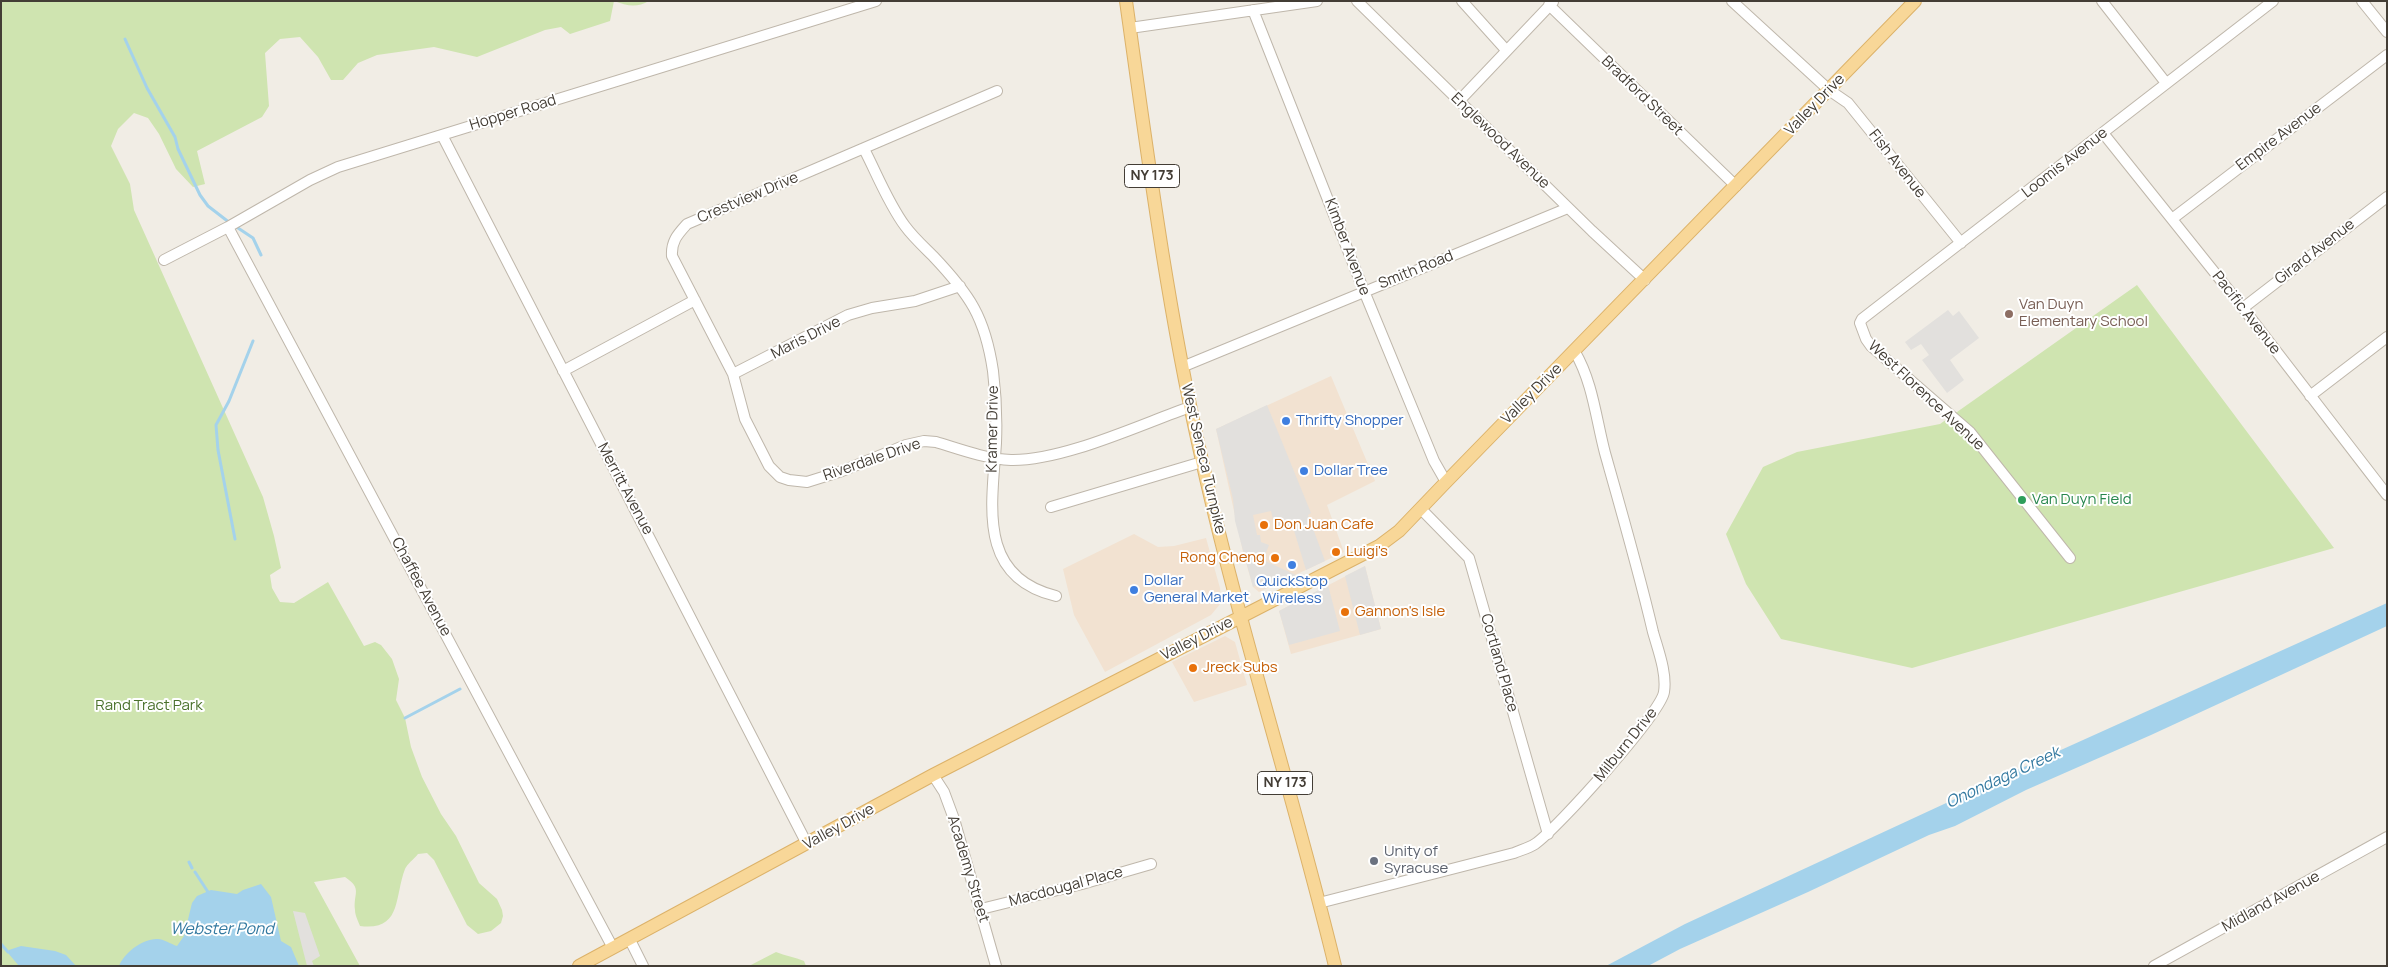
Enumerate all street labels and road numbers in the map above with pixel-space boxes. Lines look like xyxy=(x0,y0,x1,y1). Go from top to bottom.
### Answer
street label: Bradford Street xyxy=(1597,52,1687,140)
street label: Valley Drive xyxy=(1781,71,1849,139)
street label: Englewood Avenue xyxy=(1447,89,1553,193)
street label: Hopper Road xyxy=(468,91,558,135)
street label: Empire Avenue xyxy=(2233,99,2325,175)
street label: Loomis Avenue xyxy=(2019,124,2111,202)
street label: Fish Avenue xyxy=(1865,126,1929,202)
road number: NY 173 xyxy=(1124,165,1180,188)
street label: Crestview Drive xyxy=(695,169,801,227)
street label: Kimber Avenue xyxy=(1320,196,1374,298)
street label: Girard Avenue xyxy=(2272,215,2358,289)
street label: Smith Road xyxy=(1376,247,1456,293)
street label: Pacific Avenue xyxy=(2208,268,2284,358)
street label: Maris Drive xyxy=(768,313,844,363)
street label: West Florence Avenue xyxy=(1864,337,1988,455)
street label: Valley Drive xyxy=(1498,360,1566,428)
street label: West Seneca Turnpike xyxy=(1177,382,1229,536)
street label: Kramer Drive xyxy=(983,385,1003,473)
street label: Riverdale Drive xyxy=(821,435,923,485)
street label: Merritt Avenue xyxy=(593,440,657,538)
street label: Chaffee Avenue xyxy=(387,534,455,640)
street label: Cortland Place xyxy=(1476,612,1522,714)
street label: Valley Drive xyxy=(1158,613,1236,665)
street label: Milburn Drive xyxy=(1591,704,1661,786)
road number: NY 173 xyxy=(1258,771,1312,794)
street label: Valley Drive xyxy=(800,800,878,854)
street label: Academy Street xyxy=(943,813,993,925)
street label: Macdougal Place xyxy=(1007,863,1125,911)
street label: Midland Avenue xyxy=(2219,868,2323,936)

